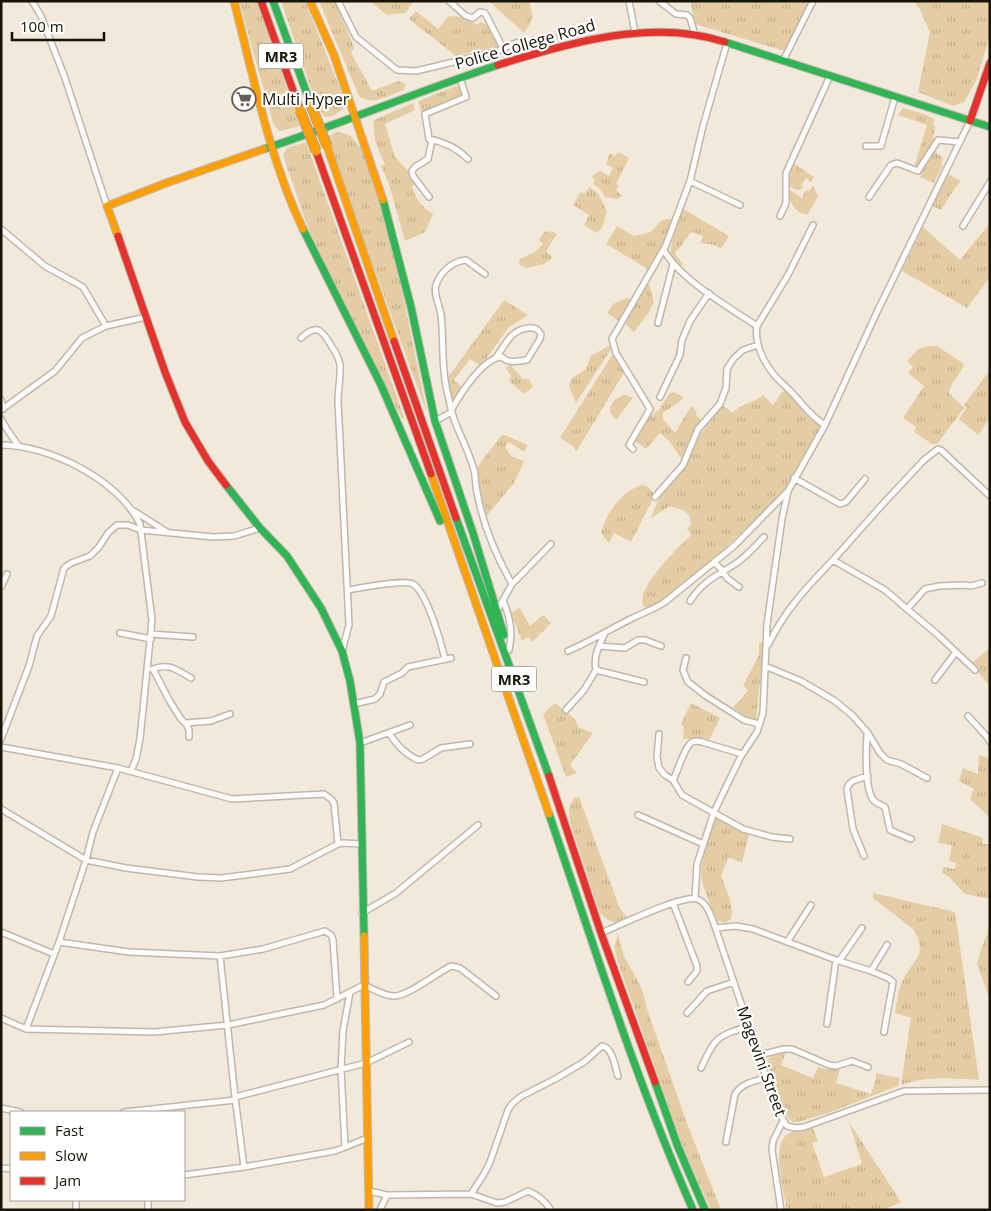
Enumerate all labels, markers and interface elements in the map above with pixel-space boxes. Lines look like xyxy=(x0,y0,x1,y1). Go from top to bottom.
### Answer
scale bar xyxy=(12,10,105,42)
street label: Police College Road xyxy=(452,13,598,75)
text: 100 m xyxy=(20,16,64,36)
road number: MR3 xyxy=(258,44,304,68)
supermarket icon: Multi Hyper xyxy=(231,86,257,112)
place label: Multi Hyper xyxy=(262,88,350,110)
road number: MR3 xyxy=(492,666,536,692)
street label: Magevini Street xyxy=(732,1003,792,1119)
legend xyxy=(10,1111,185,1201)
text: Fast xyxy=(55,1120,84,1140)
text: Slow xyxy=(55,1145,88,1165)
text: Jam xyxy=(53,1170,81,1190)

